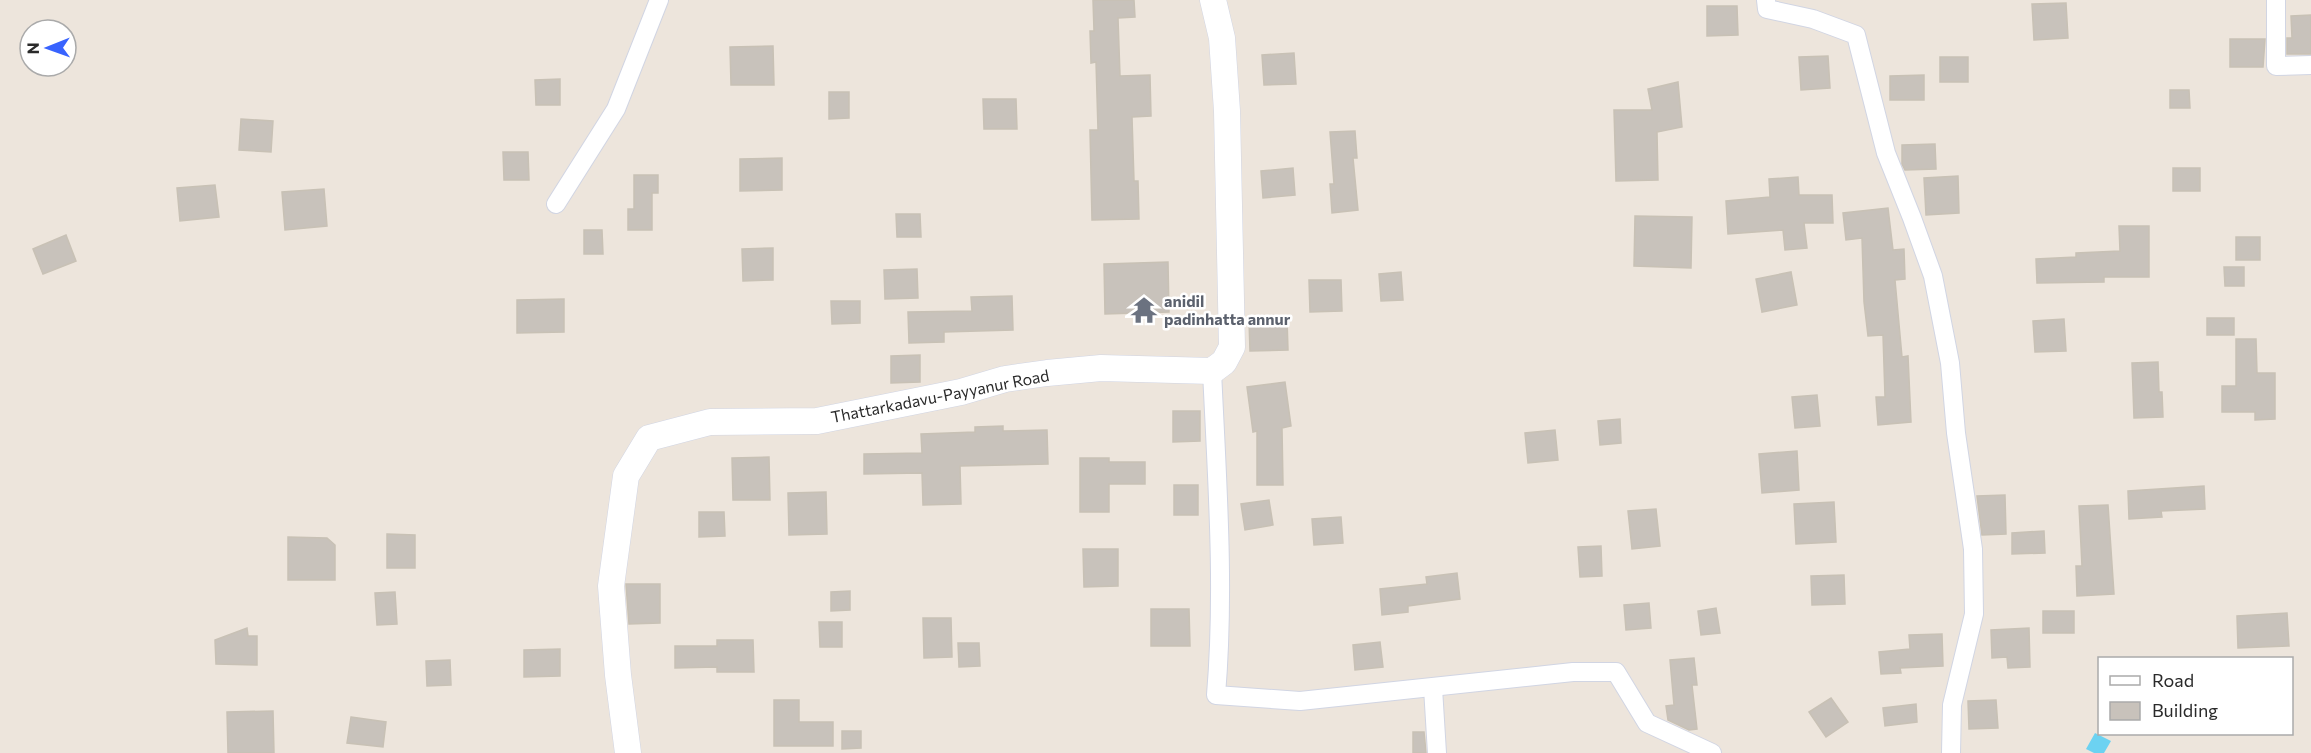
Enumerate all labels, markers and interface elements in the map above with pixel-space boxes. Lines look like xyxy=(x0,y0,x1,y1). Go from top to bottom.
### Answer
north arrow xyxy=(18,18,78,78)
text: N xyxy=(23,42,42,54)
place label: anidil padinhatta annur xyxy=(1164,291,1291,328)
temple icon: anidil padinhatta annur xyxy=(1129,295,1159,325)
street label: Thattarkadavu-Payyanur Road xyxy=(829,365,1051,426)
legend xyxy=(2098,657,2293,735)
text: Road xyxy=(2152,669,2194,691)
text: Building xyxy=(2152,699,2218,721)

